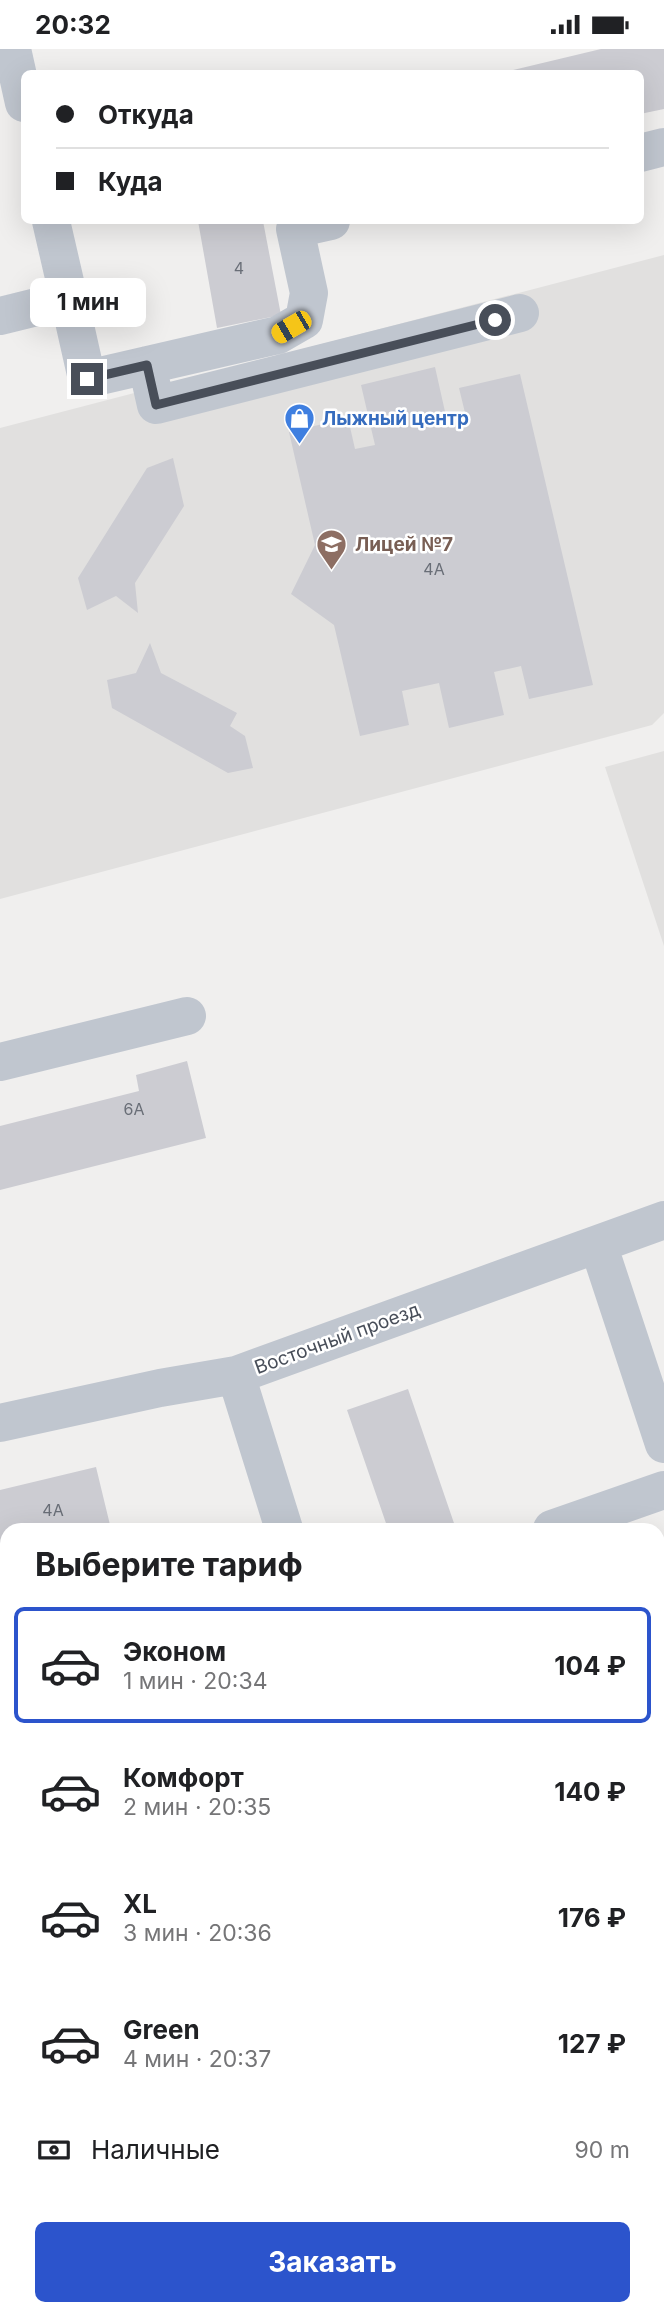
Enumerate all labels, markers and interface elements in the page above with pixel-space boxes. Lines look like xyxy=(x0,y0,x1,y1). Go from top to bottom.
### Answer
text: 20:32 xyxy=(35,9,111,40)
text: Откуда xyxy=(98,99,194,130)
text: Куда xyxy=(98,166,163,197)
house number: 4 xyxy=(234,258,244,278)
callout: 1 мин xyxy=(29,278,145,327)
text: 1 мин xyxy=(57,288,119,316)
route start xyxy=(479,304,511,336)
car xyxy=(268,307,315,347)
route end xyxy=(71,363,103,395)
shop icon: Лыжный центр xyxy=(282,401,316,445)
place label: Лыжный центр xyxy=(322,407,469,430)
school or university icon: Лицей №7 xyxy=(315,527,349,571)
place label: Лицей №7 xyxy=(355,533,453,556)
house number: 4А xyxy=(423,559,445,579)
house number: 6А xyxy=(124,1099,144,1119)
street label: Восточный проезд xyxy=(251,1298,423,1379)
house number: 4А xyxy=(42,1500,64,1520)
text: Выберите тариф xyxy=(35,1545,303,1584)
icon: car xyxy=(39,1634,102,1697)
text: Эконом xyxy=(123,1636,226,1667)
text: 104 ₽ xyxy=(554,1650,626,1681)
text: 1 мин · 20:34 xyxy=(123,1667,268,1695)
icon: car xyxy=(39,1760,102,1823)
text: Комфорт xyxy=(123,1762,244,1793)
text: 140 ₽ xyxy=(554,1776,626,1807)
text: 2 мин · 20:35 xyxy=(123,1793,271,1821)
icon: car xyxy=(39,1886,102,1949)
text: XL xyxy=(123,1888,157,1919)
text: 176 ₽ xyxy=(558,1902,626,1933)
text: 3 мин · 20:36 xyxy=(123,1919,272,1947)
icon: car xyxy=(39,2012,102,2075)
text: Green xyxy=(123,2014,200,2045)
text: 127 ₽ xyxy=(558,2028,626,2059)
text: 4 мин · 20:37 xyxy=(123,2045,271,2073)
icon: cash xyxy=(35,2131,73,2169)
text: Наличные xyxy=(91,2134,220,2165)
text: 90 m xyxy=(575,2136,630,2164)
button: Заказать xyxy=(35,2222,630,2302)

